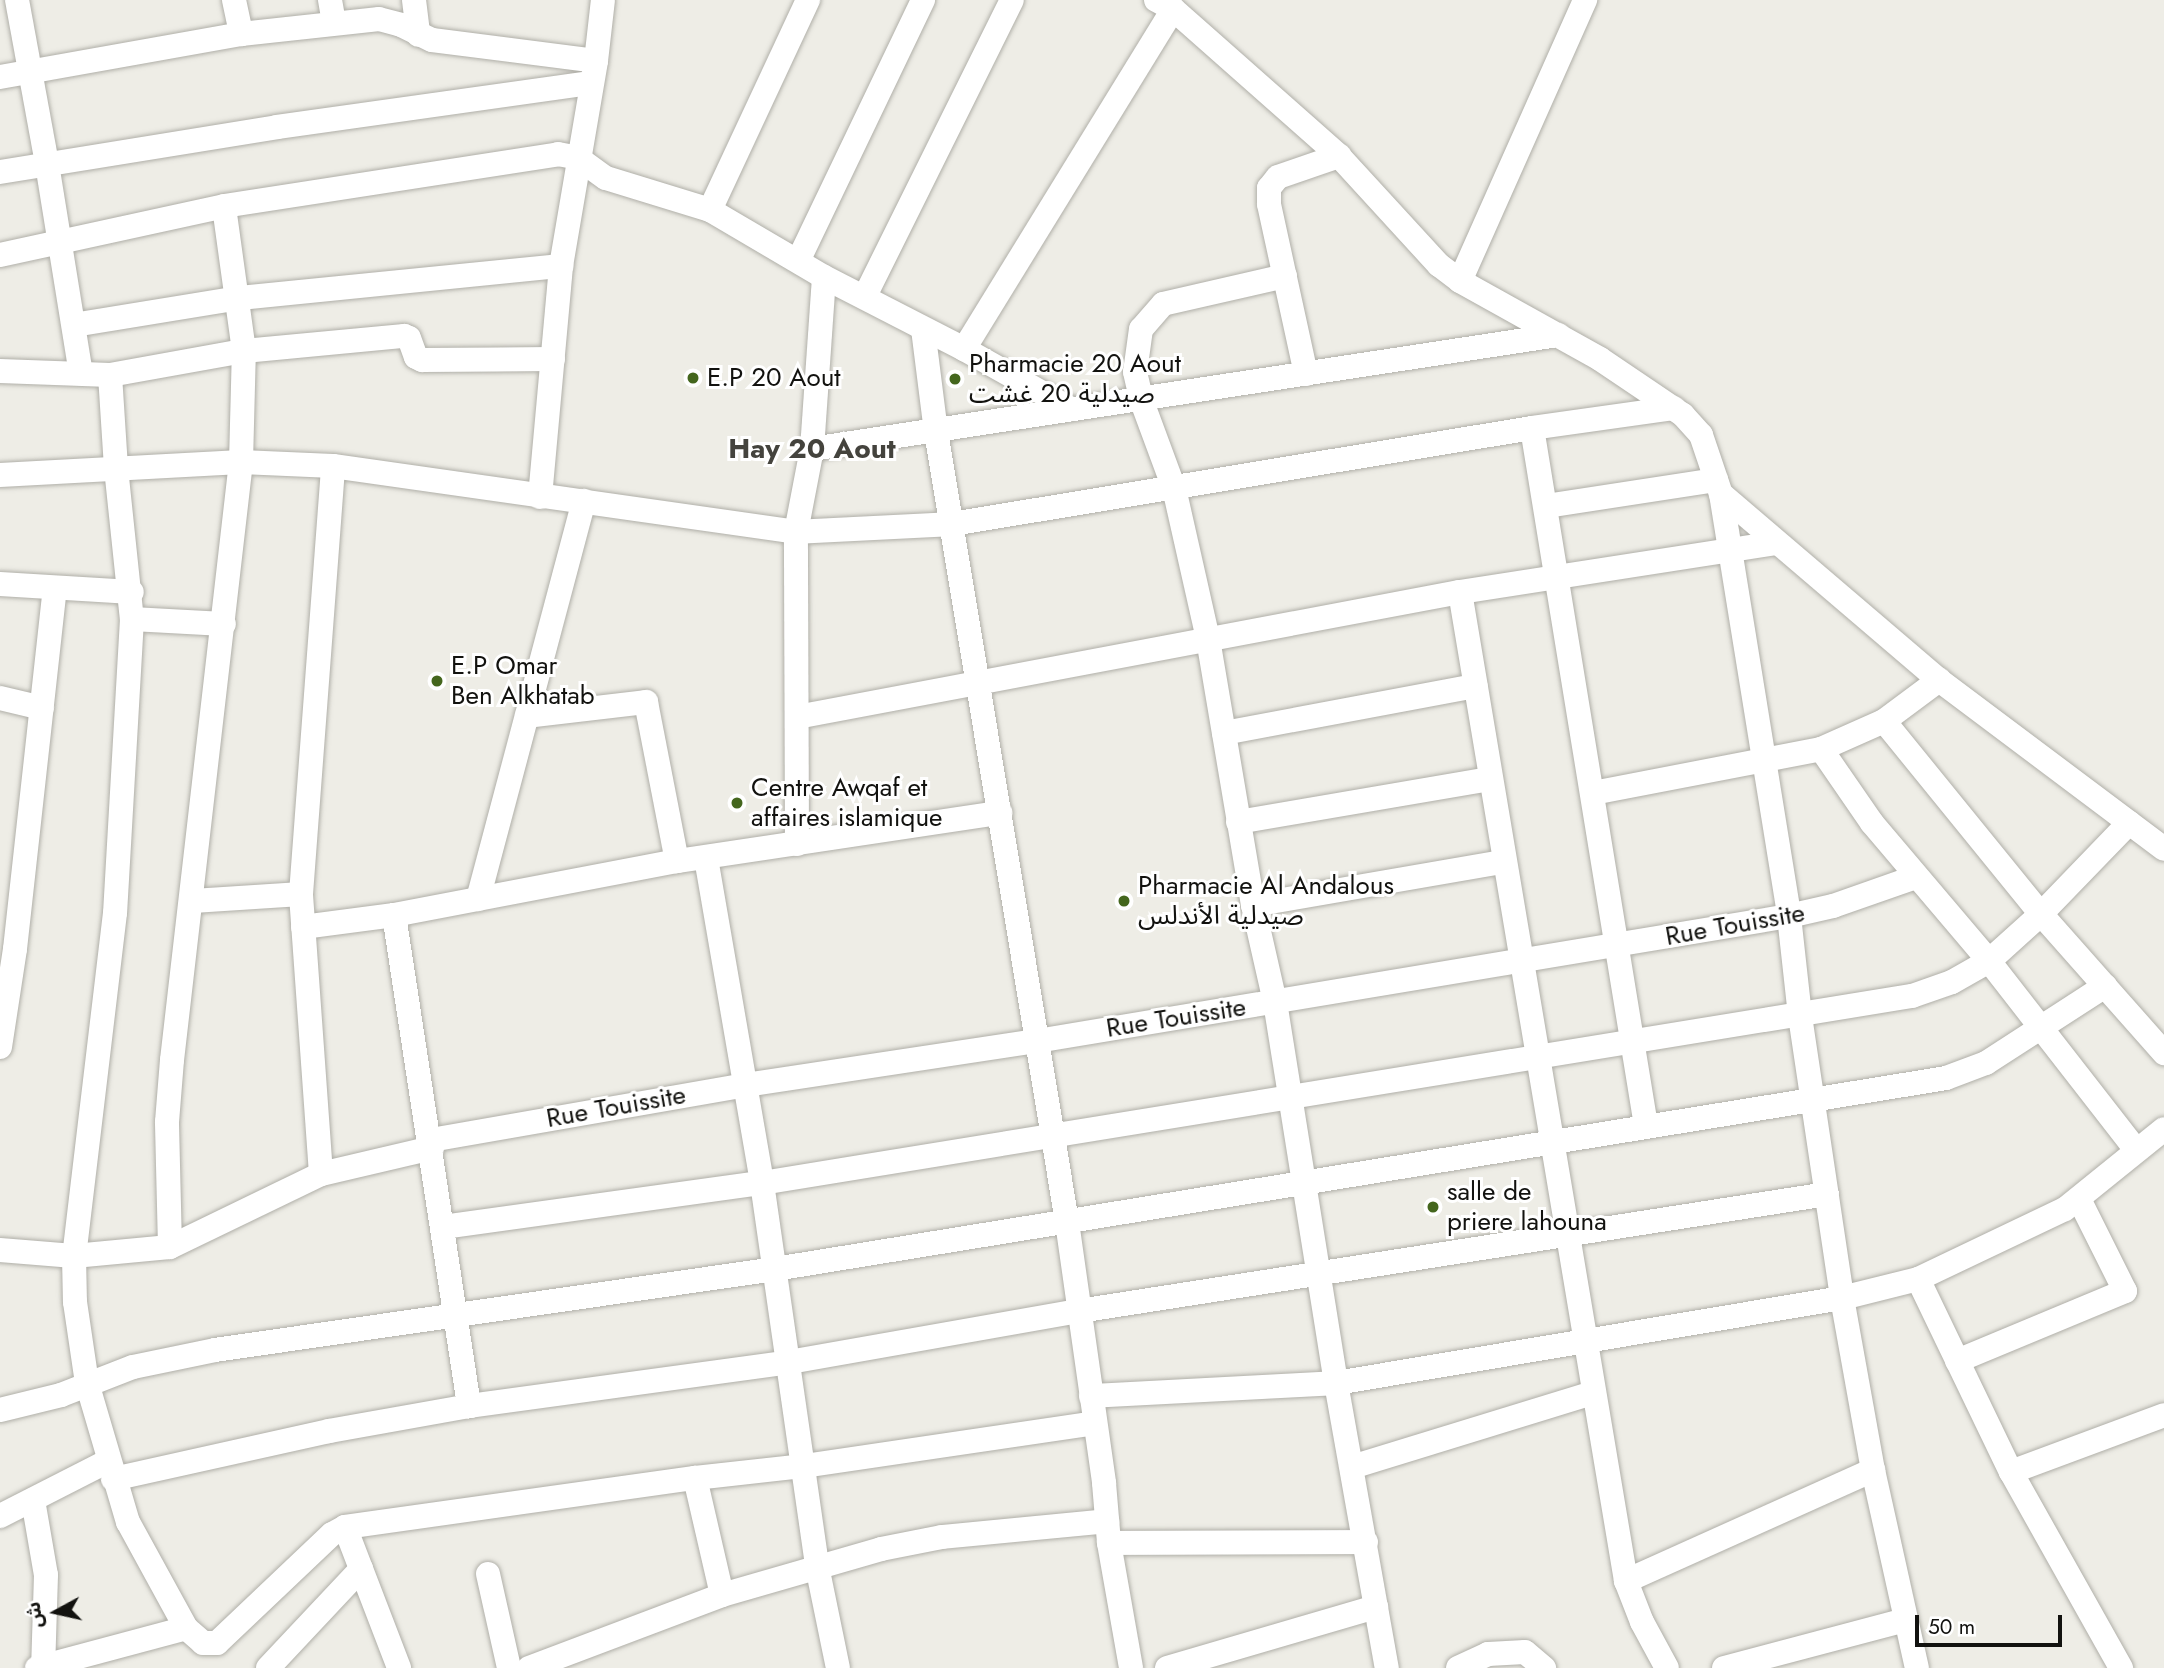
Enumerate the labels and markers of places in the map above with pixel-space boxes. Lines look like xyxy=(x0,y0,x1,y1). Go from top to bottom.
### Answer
place label: Pharmacie 20 Aout صيدلية 20 غشت xyxy=(969,348,1181,410)
place label: E.P 20 Aout xyxy=(707,362,841,394)
marker: E.P 20 Aout xyxy=(685,370,701,386)
marker: Pharmacie 20 Aout صيدلية 20 غشت xyxy=(947,371,963,387)
place label: E.P Omar Ben Alkhatab xyxy=(451,650,595,712)
marker: E.P Omar Ben Alkhatab xyxy=(429,673,445,689)
place label: Centre Awqaf et affaires islamique xyxy=(751,772,942,834)
marker: Centre Awqaf et affaires islamique xyxy=(729,795,745,811)
place label: Pharmacie Al Andalous صيدلية الأندلس xyxy=(1138,870,1394,931)
marker: Pharmacie Al Andalous صيدلية الأندلس xyxy=(1116,893,1132,909)
place label: salle de priere lahouna xyxy=(1447,1176,1607,1238)
marker: salle de priere lahouna xyxy=(1425,1199,1441,1215)

